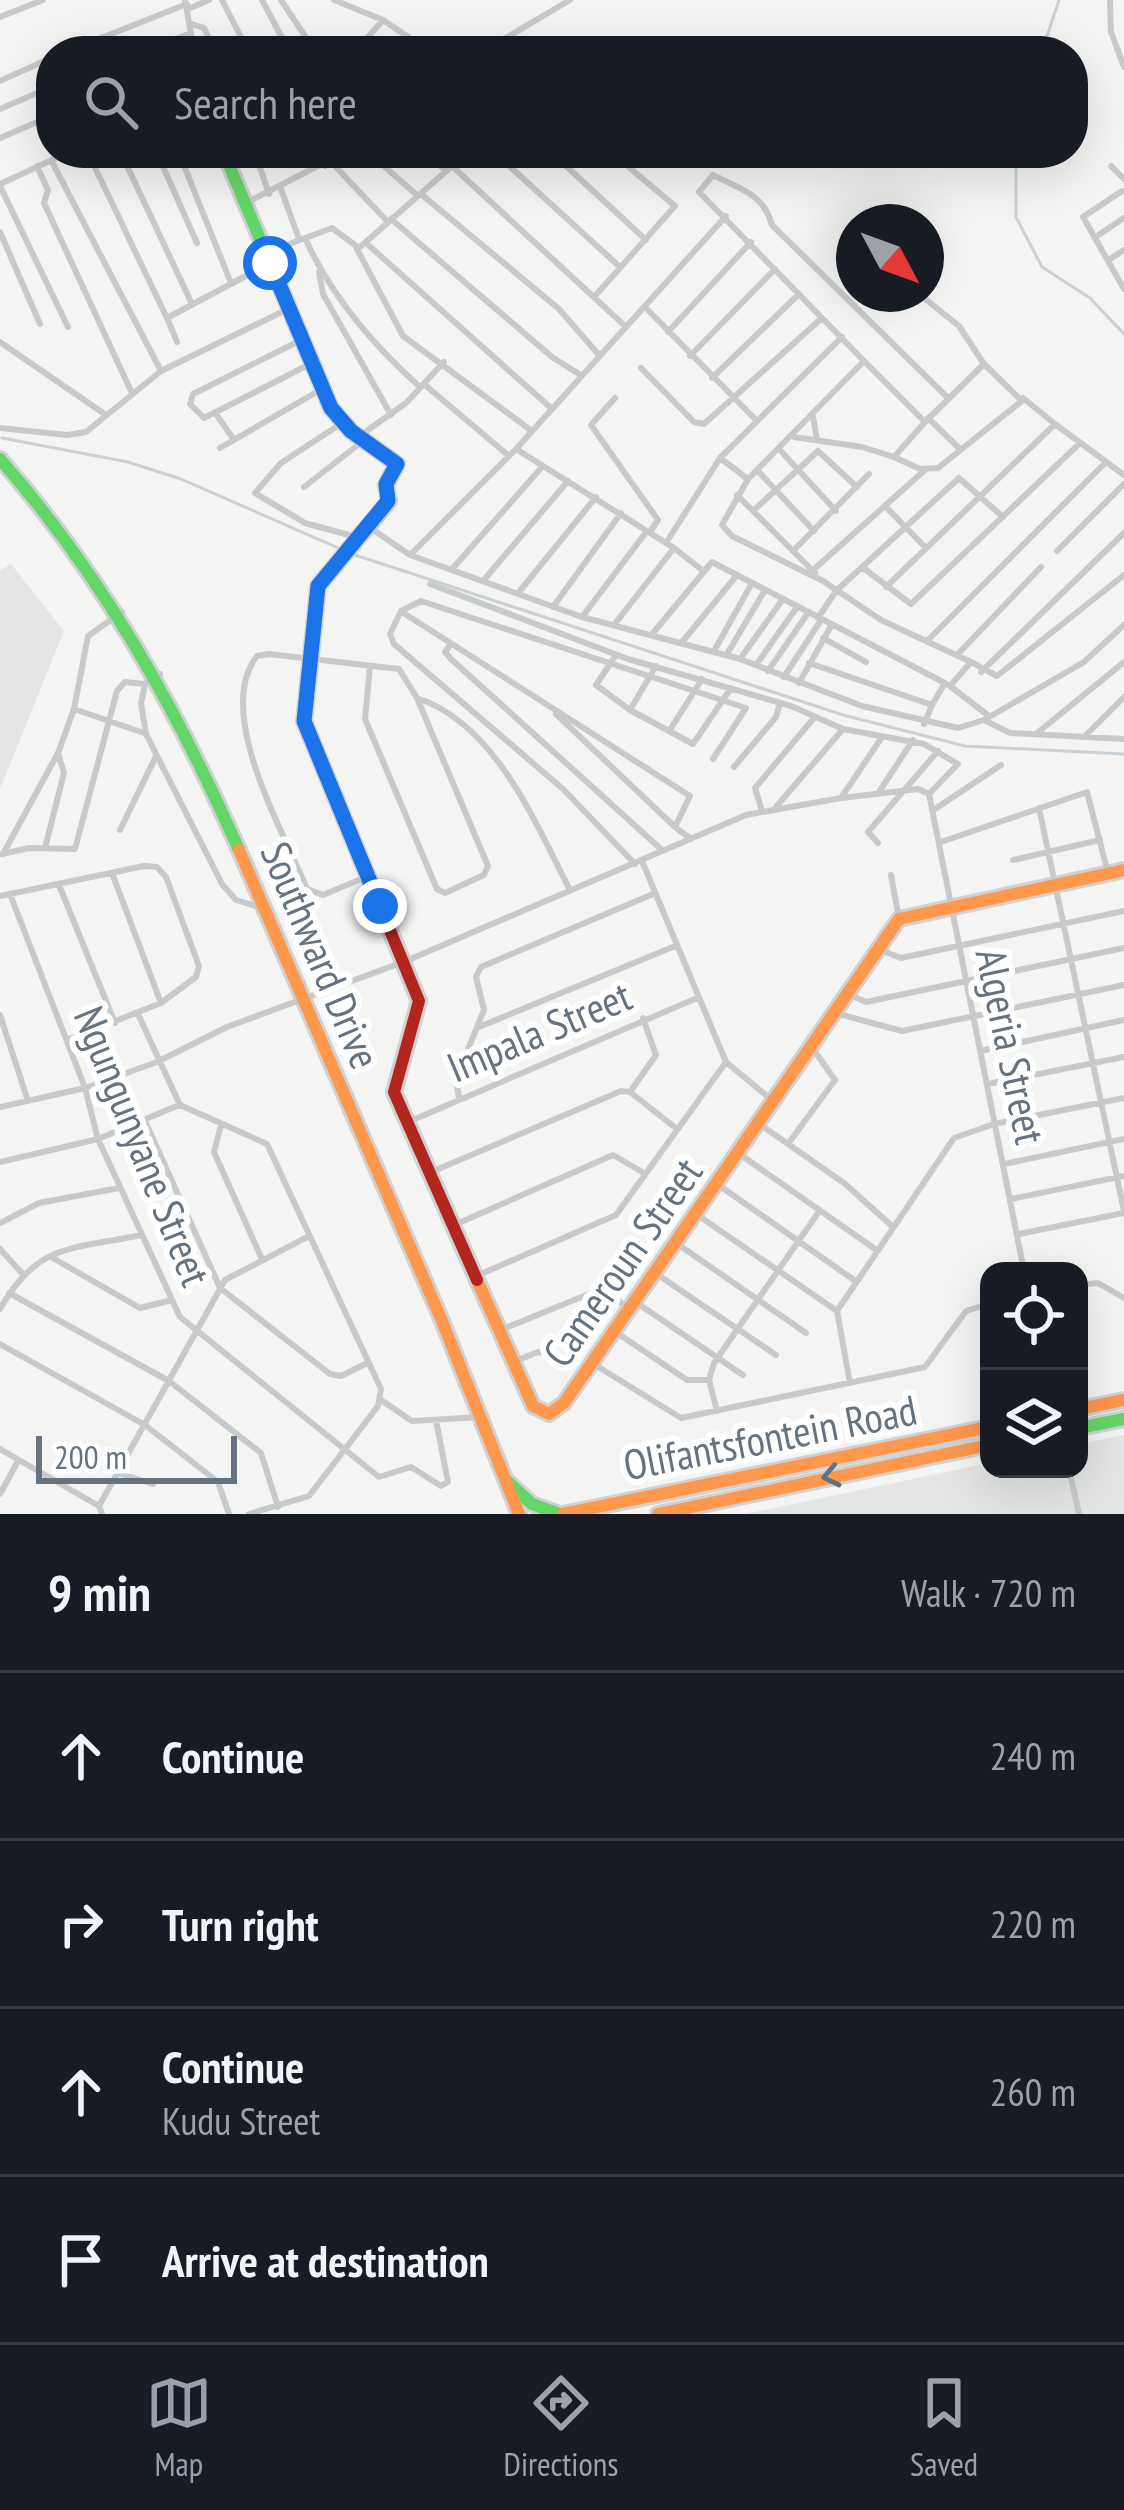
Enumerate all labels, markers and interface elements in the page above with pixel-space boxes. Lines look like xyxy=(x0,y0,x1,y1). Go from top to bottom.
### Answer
search box xyxy=(36,36,1088,168)
icon: search xyxy=(78,69,144,135)
text: Search here xyxy=(174,73,357,131)
north arrow xyxy=(836,204,944,312)
route start xyxy=(243,236,297,290)
street label: Southward Drive xyxy=(249,833,393,1077)
route end xyxy=(353,879,407,933)
street label: Algeria Street xyxy=(963,943,1059,1149)
street label: Impala Street xyxy=(439,967,640,1094)
street label: Ngungunyane Street xyxy=(62,998,224,1294)
street label: Cameroun Street xyxy=(530,1147,714,1377)
map controls xyxy=(980,1262,1088,1478)
button: locate xyxy=(980,1262,1088,1370)
button: layers xyxy=(980,1370,1088,1478)
street label: Olifantsfontein Road xyxy=(619,1382,921,1492)
scale bar xyxy=(36,1430,237,1483)
text: 200 m xyxy=(54,1435,127,1478)
one-way arrow xyxy=(821,1463,841,1488)
text: 9 min xyxy=(48,1559,151,1625)
text: Walk · 720 m xyxy=(901,1567,1076,1618)
icon: ahead xyxy=(48,1723,114,1789)
text: Continue xyxy=(162,1727,304,1785)
text: 240 m xyxy=(990,1730,1076,1781)
icon: right xyxy=(48,1891,114,1957)
text: Turn right xyxy=(162,1895,319,1953)
text: 220 m xyxy=(990,1898,1076,1949)
text: Continue xyxy=(162,2037,304,2095)
icon: ahead xyxy=(48,2059,114,2125)
text: 260 m xyxy=(990,2066,1076,2117)
text: Kudu Street xyxy=(162,2095,320,2146)
icon: arrive xyxy=(48,2227,114,2293)
text: Arrive at destination xyxy=(162,2231,489,2289)
tab: Map xyxy=(146,2370,212,2485)
tab: Directions xyxy=(504,2370,618,2485)
tab: Saved xyxy=(910,2370,978,2485)

